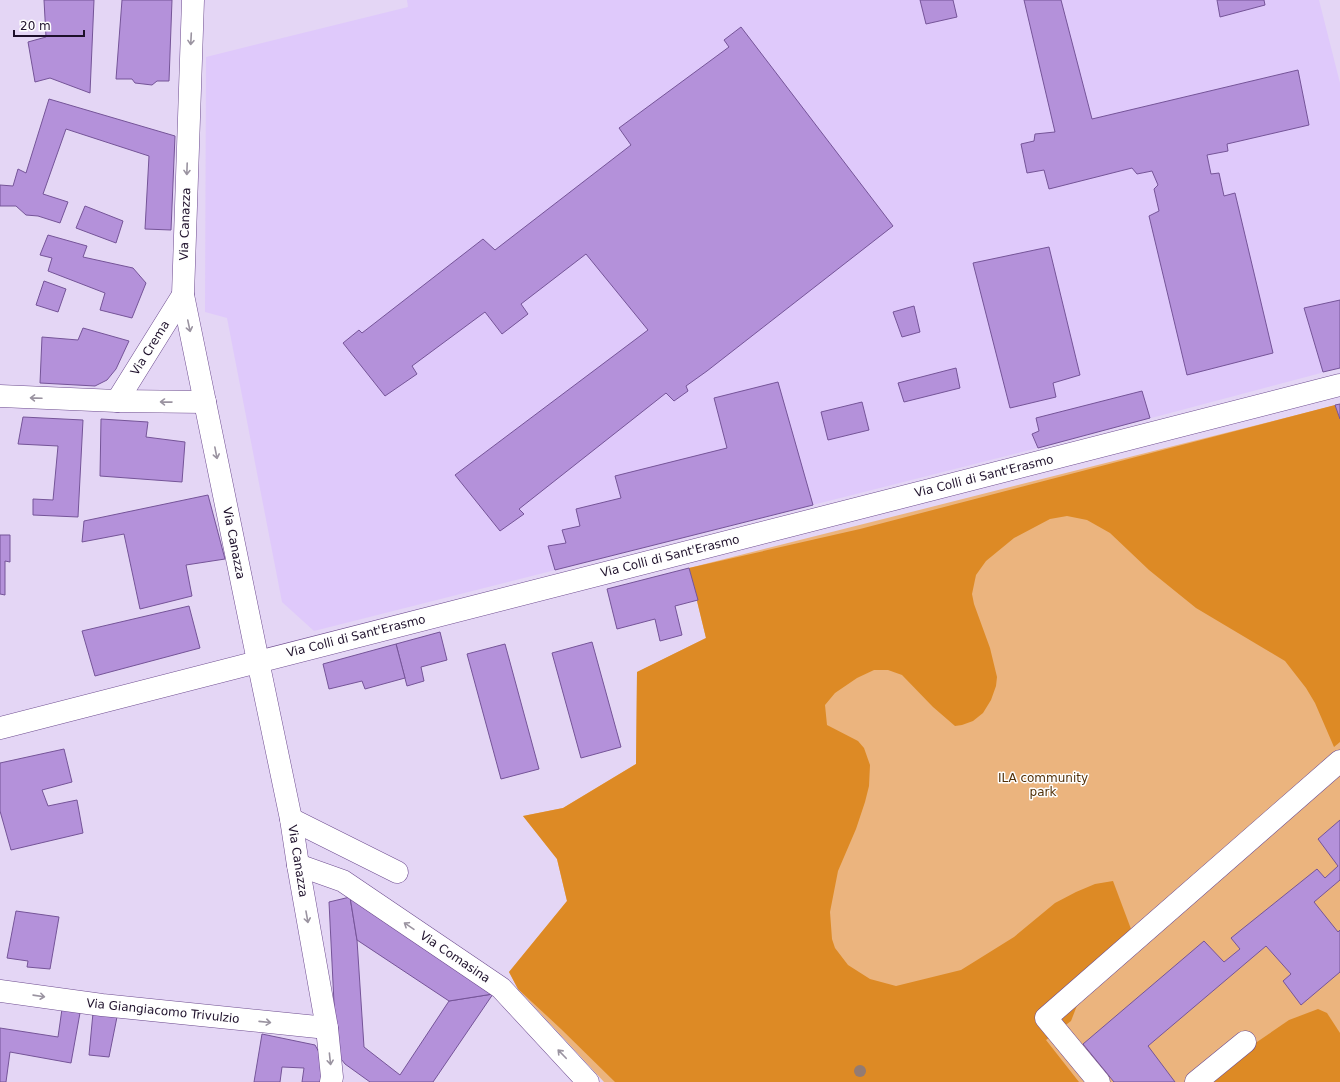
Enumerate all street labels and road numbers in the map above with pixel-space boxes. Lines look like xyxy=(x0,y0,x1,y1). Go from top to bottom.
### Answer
street label: Via Canazza xyxy=(177,187,193,261)
street label: Via Crema xyxy=(128,318,172,378)
street label: Via Colli di Sant'Erasmo xyxy=(913,452,1055,500)
street label: Via Canazza xyxy=(220,506,248,580)
street label: Via Colli di Sant'Erasmo xyxy=(599,532,741,580)
street label: Via Colli di Sant'Erasmo xyxy=(285,612,427,660)
street label: Via Canazza xyxy=(285,824,311,898)
street label: Via Comasina xyxy=(417,928,493,986)
street label: Via Giangiacomo Trivulzio xyxy=(86,996,240,1026)

